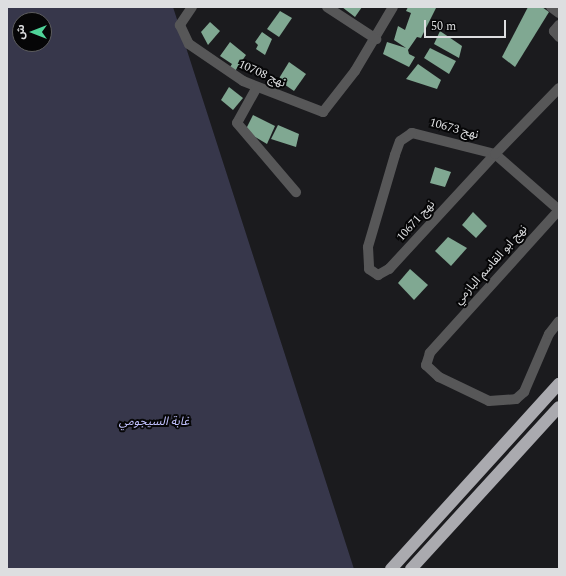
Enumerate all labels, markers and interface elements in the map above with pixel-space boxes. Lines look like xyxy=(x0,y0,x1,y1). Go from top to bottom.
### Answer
north arrow xyxy=(12,12,52,52)
scale bar xyxy=(426,12,508,38)
text: 50 m xyxy=(431,17,456,36)
text: ش xyxy=(12,24,29,40)
street label: نهج 10708 xyxy=(236,57,288,91)
street label: نهج 10673 xyxy=(428,116,480,142)
street label: نهج 10671 xyxy=(394,198,438,244)
street label: نهج ابو القاسم البازمي xyxy=(452,222,530,308)
park label: غابة السيجومي xyxy=(119,415,189,429)

